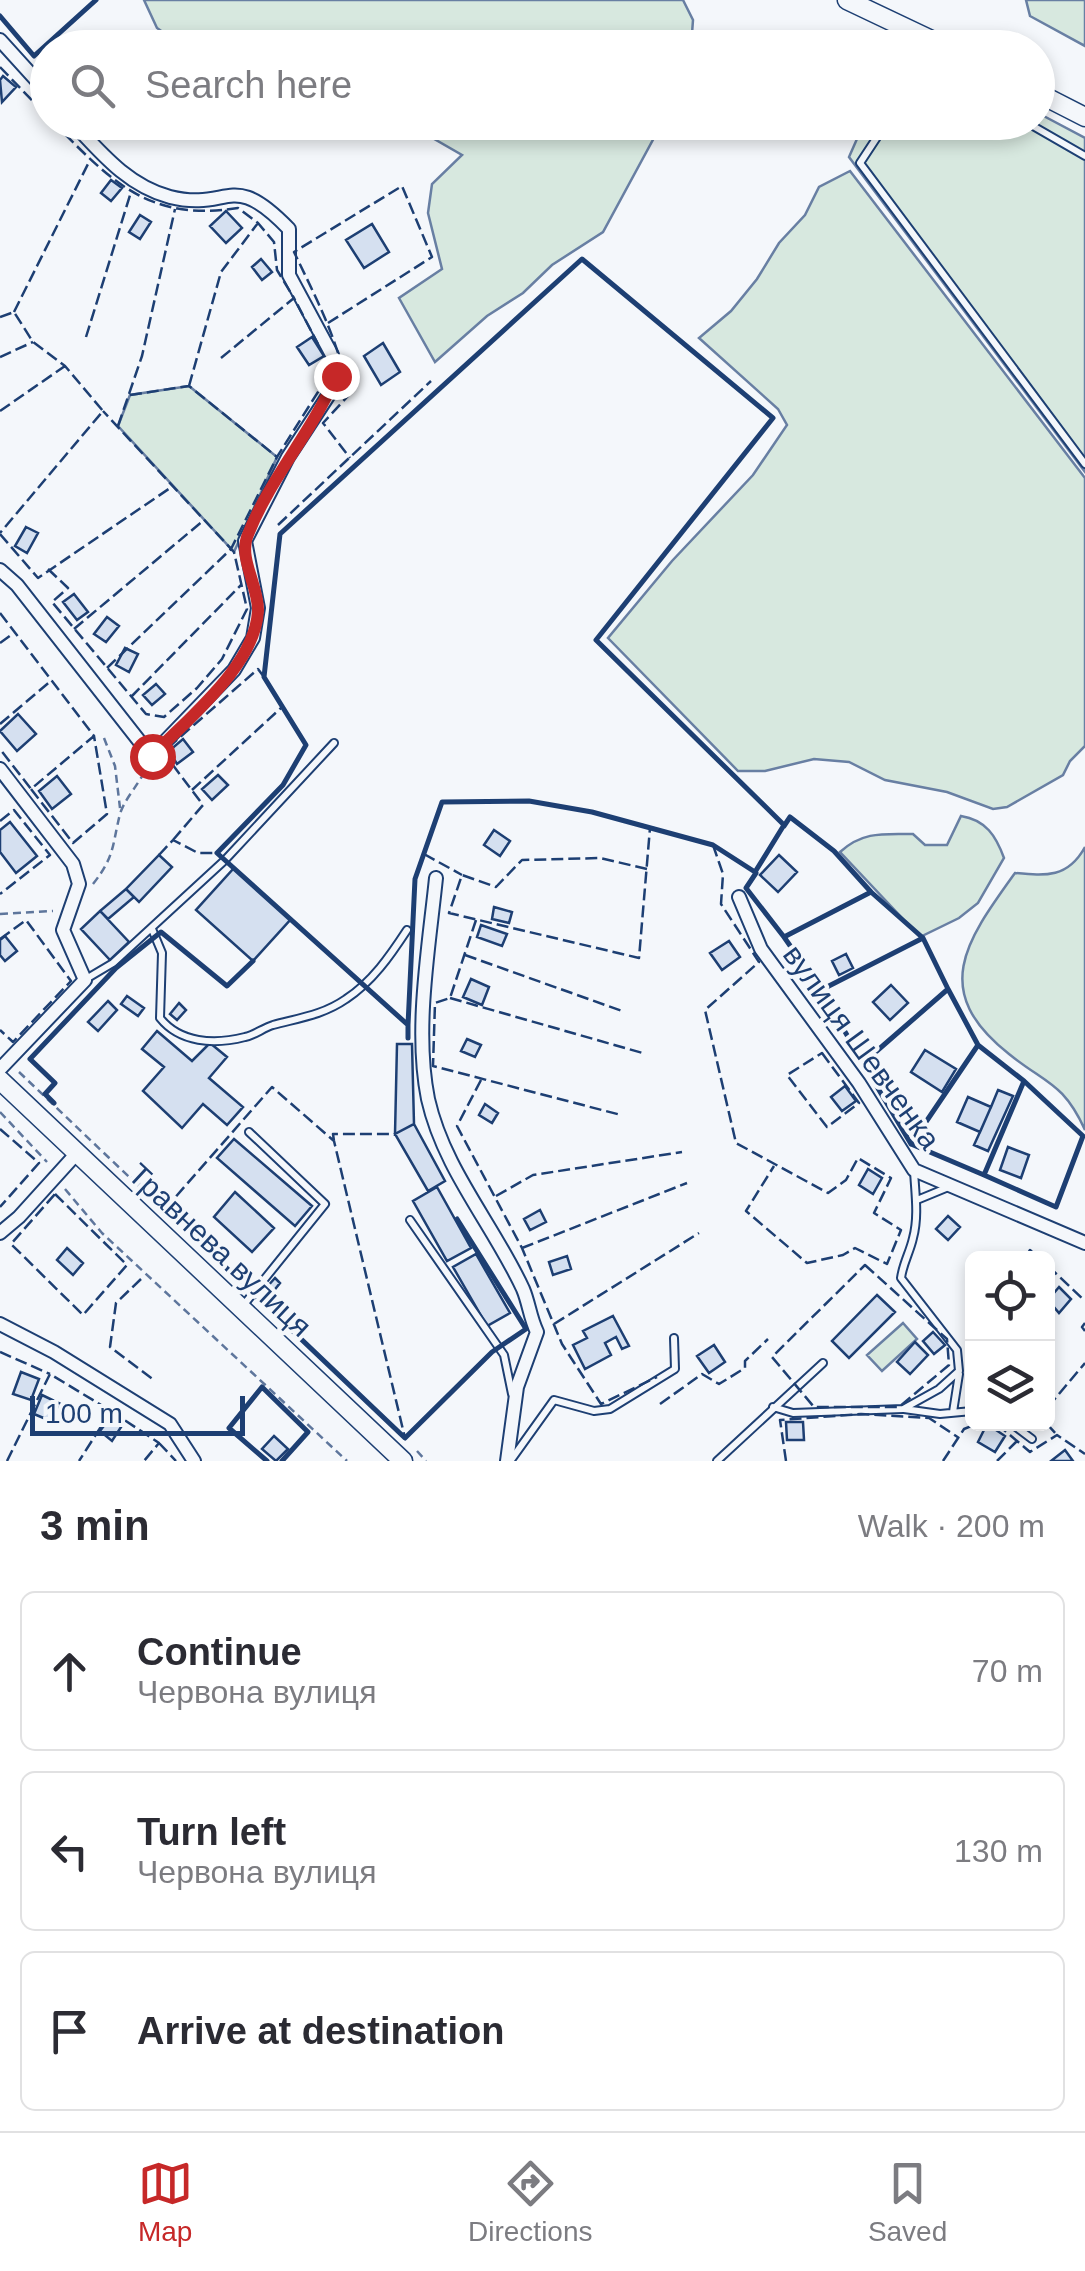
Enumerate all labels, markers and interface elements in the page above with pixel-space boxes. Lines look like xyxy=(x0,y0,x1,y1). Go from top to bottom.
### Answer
search box xyxy=(30,30,1055,140)
icon: search xyxy=(65,58,120,113)
text: Search here xyxy=(145,64,352,106)
route end xyxy=(314,354,360,400)
route start xyxy=(130,734,176,780)
street label: вулиця Шевченка xyxy=(777,939,947,1156)
street label: Травнева вулиця xyxy=(122,1157,318,1343)
map controls xyxy=(965,1251,1055,1431)
button: locate xyxy=(965,1251,1055,1341)
button: layers xyxy=(965,1341,1055,1431)
scale bar xyxy=(30,1391,245,1436)
text: 100 m xyxy=(45,1398,123,1429)
text: 3 min xyxy=(40,1502,150,1549)
text: Walk · 200 m xyxy=(858,1508,1045,1544)
text: Continue xyxy=(137,1631,302,1673)
icon: ahead xyxy=(42,1644,97,1699)
text: 70 m xyxy=(972,1653,1043,1689)
text: Червона вулиця xyxy=(137,1674,377,1710)
text: Turn left xyxy=(137,1811,286,1853)
icon: left xyxy=(42,1824,97,1879)
text: 130 m xyxy=(954,1833,1043,1869)
text: Червона вулиця xyxy=(137,1854,377,1890)
icon: arrive xyxy=(42,2004,97,2059)
text: Arrive at destination xyxy=(137,2010,504,2052)
tab: Map xyxy=(138,2156,193,2248)
tab: Directions xyxy=(468,2156,593,2248)
tab: Saved xyxy=(868,2156,947,2248)

